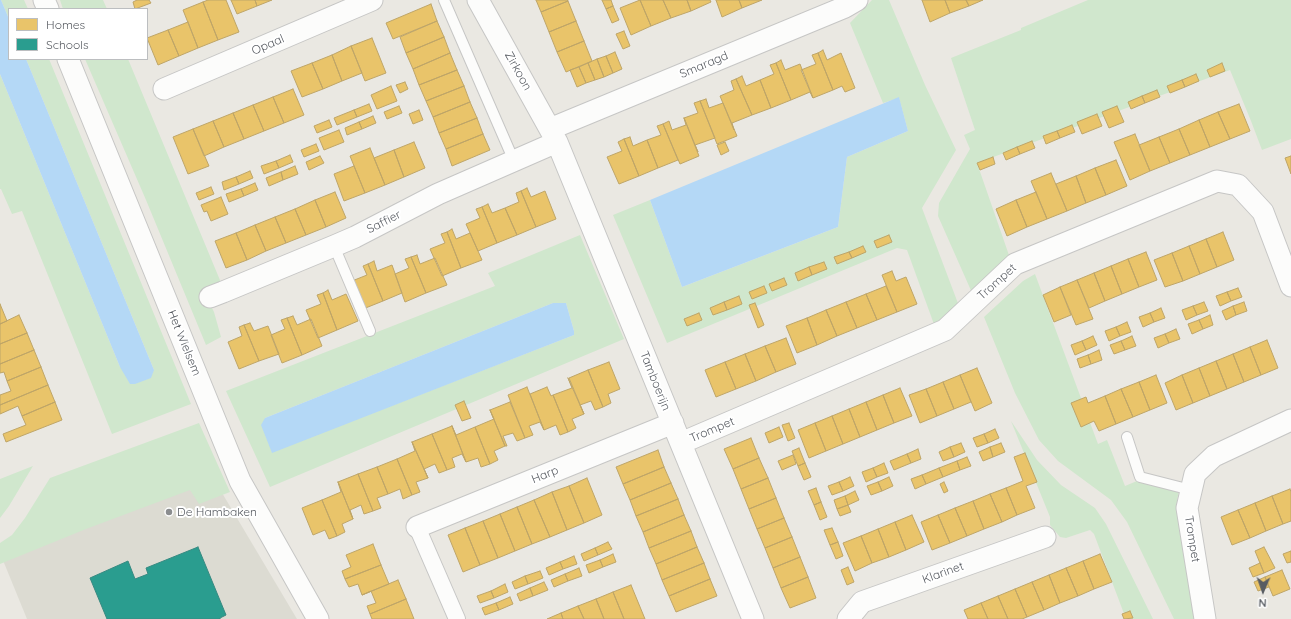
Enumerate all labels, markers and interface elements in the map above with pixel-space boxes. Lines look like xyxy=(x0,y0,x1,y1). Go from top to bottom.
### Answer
legend xyxy=(8,8,148,60)
text: Homes xyxy=(46,17,85,32)
street label: Opaal xyxy=(250,32,286,58)
text: Schools xyxy=(46,37,89,52)
street label: Smaragd xyxy=(678,48,730,82)
street label: Zirkoon xyxy=(501,49,535,93)
street label: Saffier xyxy=(364,207,404,237)
street label: Trompet xyxy=(975,261,1019,303)
street label: Het Wielsem xyxy=(164,308,204,378)
street label: Tamboerijn xyxy=(637,349,673,413)
street label: Trompet xyxy=(687,414,737,446)
street label: Harp xyxy=(529,463,561,487)
place label: De Hambaken xyxy=(177,505,257,519)
marker: De Hambaken xyxy=(164,507,174,517)
street label: Trompet xyxy=(1181,515,1203,563)
street label: Klarinet xyxy=(920,559,966,587)
north arrow xyxy=(1243,571,1283,611)
text: N xyxy=(1258,596,1267,610)

